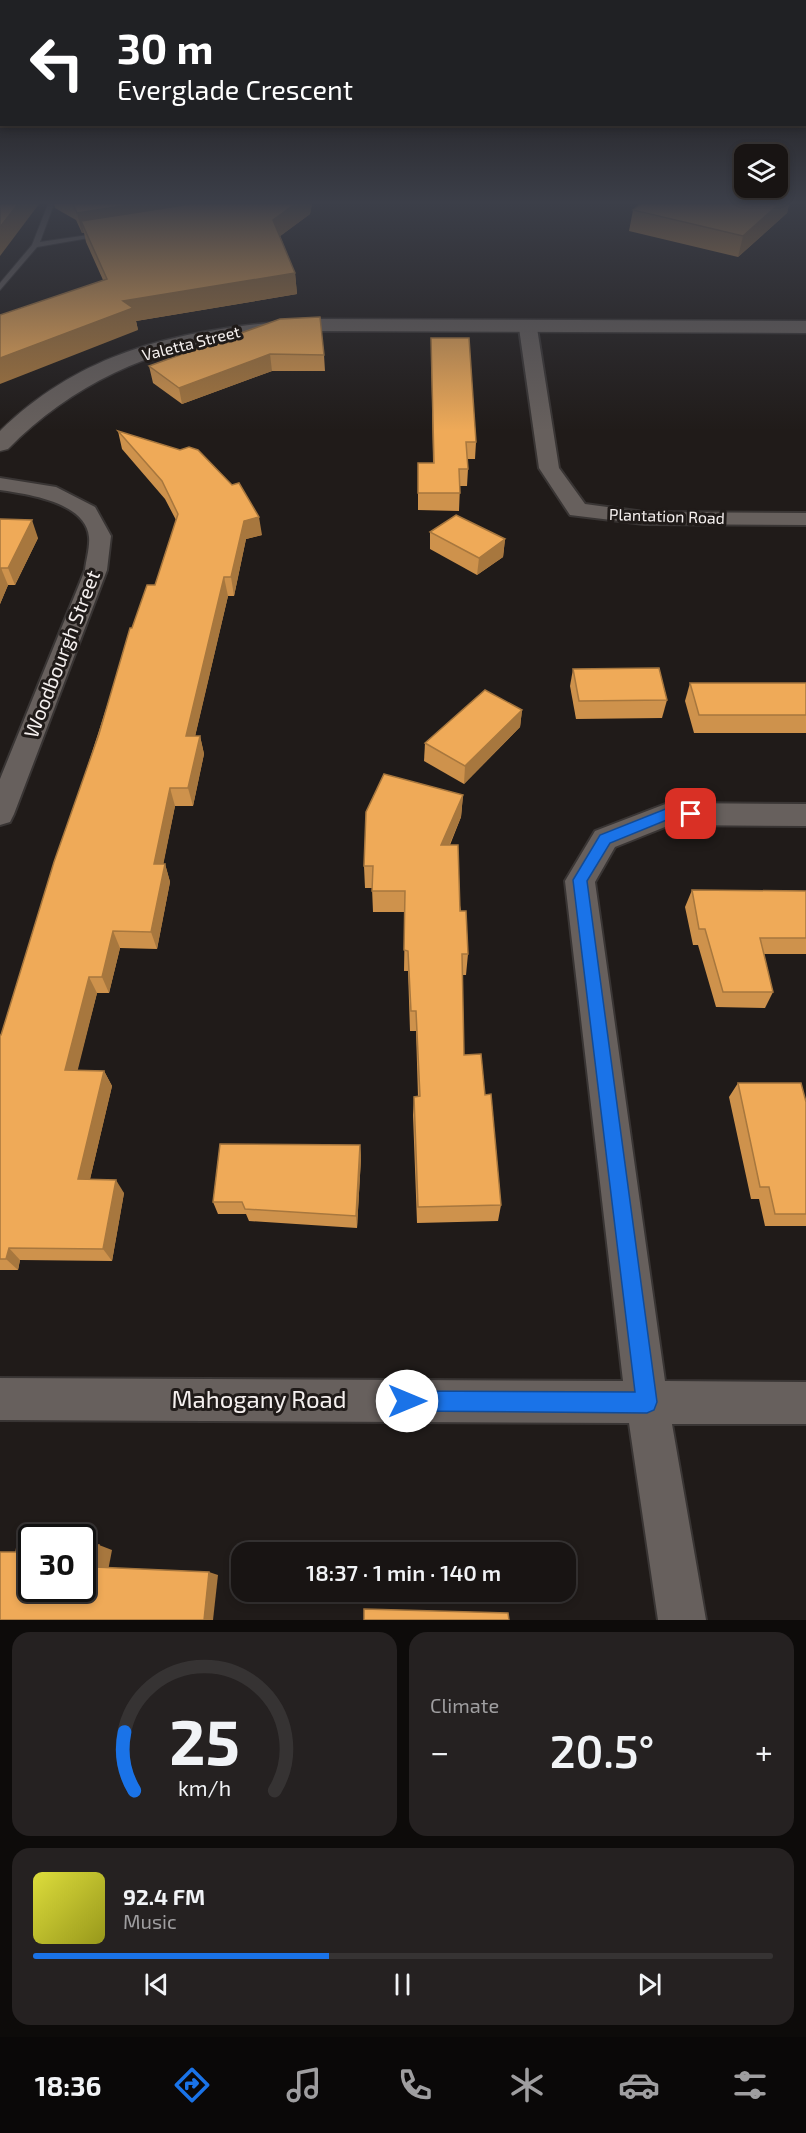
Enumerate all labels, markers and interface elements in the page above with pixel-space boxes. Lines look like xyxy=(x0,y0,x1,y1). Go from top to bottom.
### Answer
text: 30 m xyxy=(117,22,213,72)
icon: left xyxy=(18,24,96,102)
text: Everglade Crescent xyxy=(117,73,353,105)
map controls xyxy=(734,144,788,198)
button: layers xyxy=(734,144,788,198)
street label: Valetta Street xyxy=(140,321,242,364)
street label: Plantation Road xyxy=(609,504,725,527)
street label: Woodbourgh Street xyxy=(18,566,104,741)
pin xyxy=(665,788,716,839)
icon: arrive xyxy=(674,797,707,830)
position arrow xyxy=(375,1369,439,1433)
street label: Mahogany Road xyxy=(172,1384,346,1413)
speed limit sign: 30 xyxy=(18,1524,96,1602)
text: 18:37 · 1 min · 140 m xyxy=(306,1559,501,1585)
text: Climate xyxy=(430,1693,499,1717)
text: 25 xyxy=(169,1703,240,1778)
text: 20.5° xyxy=(550,1723,654,1777)
text: − xyxy=(430,1731,449,1771)
text: + xyxy=(755,1731,773,1771)
text: km/h xyxy=(178,1775,231,1800)
text: 92.4 FM xyxy=(123,1883,205,1909)
text: Music xyxy=(123,1909,177,1933)
icon: previous xyxy=(140,1968,173,2001)
icon: pause xyxy=(386,1968,419,2001)
icon: next xyxy=(633,1968,666,2001)
icon: directions xyxy=(171,2064,213,2106)
icon: music xyxy=(283,2064,325,2106)
icon: phone xyxy=(394,2064,436,2106)
icon: climate xyxy=(506,2064,548,2106)
icon: car xyxy=(618,2064,660,2106)
icon: filters xyxy=(729,2064,771,2106)
text: 18:36 xyxy=(35,2069,101,2101)

